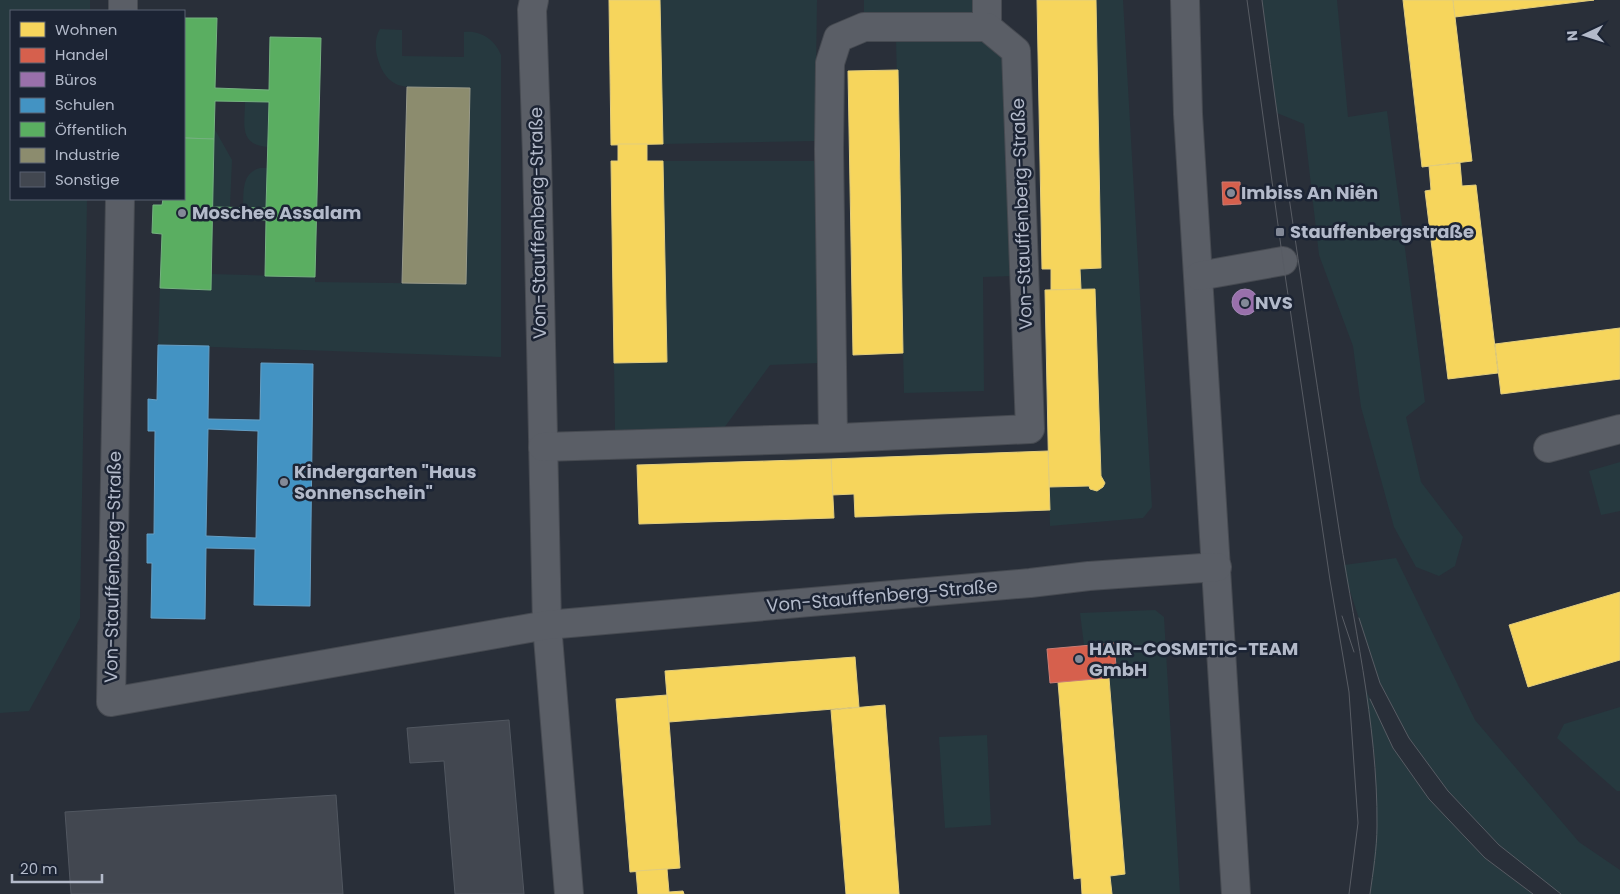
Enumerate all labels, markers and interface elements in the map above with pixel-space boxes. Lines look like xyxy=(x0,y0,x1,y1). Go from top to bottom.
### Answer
legend xyxy=(10,10,185,200)
north arrow xyxy=(1560,10,1610,60)
text: Wohnen xyxy=(55,19,117,40)
text: N xyxy=(1562,30,1582,42)
text: Handel xyxy=(55,44,108,65)
text: Büros xyxy=(55,69,97,90)
text: Schulen xyxy=(55,94,115,115)
street label: Von-Stauffenberg-Straße xyxy=(1005,98,1038,330)
street label: Von-Stauffenberg-Straße xyxy=(523,107,552,339)
text: Öffentlich xyxy=(55,119,127,140)
text: Industrie xyxy=(55,144,120,165)
text: Sonstige xyxy=(55,169,119,190)
place label: Imbiss An Niên xyxy=(1241,180,1378,205)
marker: Imbiss An Niên xyxy=(1225,187,1237,199)
place label: Moschee Assalam xyxy=(192,200,361,225)
marker: Moschee Assalam xyxy=(176,207,188,219)
place label: Stauffenbergstraße xyxy=(1290,219,1474,244)
marker: Stauffenbergstraße xyxy=(1274,226,1286,238)
place label: NVS xyxy=(1255,290,1293,315)
marker: NVS xyxy=(1239,297,1251,309)
street label: Von-Stauffenberg-Straße xyxy=(98,451,127,683)
place label: Kindergarten "Haus Sonnenschein" xyxy=(294,459,476,505)
marker: Kindergarten "Haus Sonnenschein" xyxy=(278,476,290,488)
street label: Von-Stauffenberg-Straße xyxy=(765,573,999,618)
place label: HAIR-COSMETIC-TEAM GmbH xyxy=(1089,636,1298,682)
marker: HAIR-COSMETIC-TEAM GmbH xyxy=(1073,653,1085,665)
scale bar xyxy=(12,852,102,884)
text: 20 m xyxy=(20,858,58,879)

